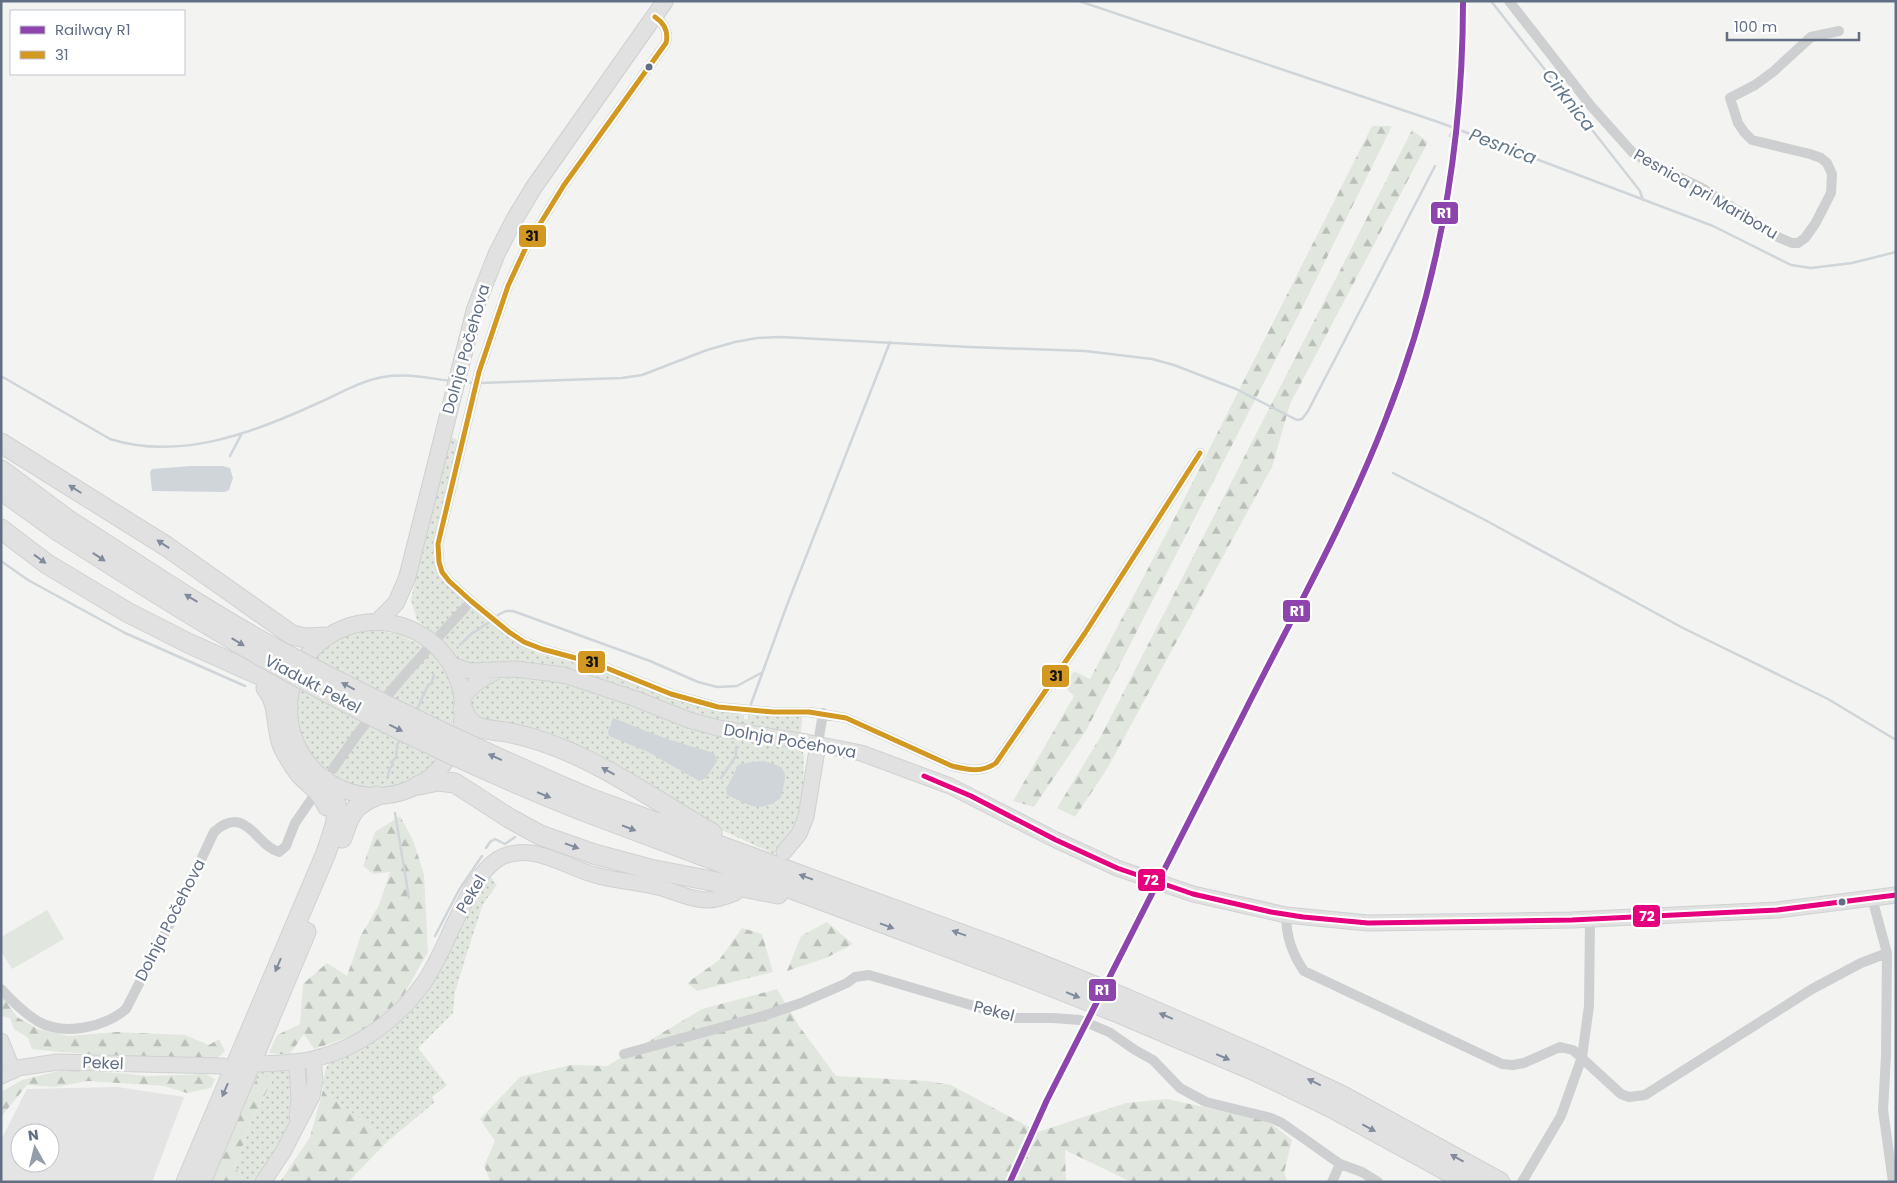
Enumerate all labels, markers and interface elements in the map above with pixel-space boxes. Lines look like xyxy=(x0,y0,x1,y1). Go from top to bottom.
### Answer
legend xyxy=(10,10,185,75)
scale bar xyxy=(1727,10,1860,42)
text: 100 m xyxy=(1734,16,1777,37)
text: Railway R1 xyxy=(55,19,130,40)
text: 31 xyxy=(55,44,69,65)
unlabelled marker xyxy=(644,62,654,72)
water label: Cirknica xyxy=(1537,63,1601,137)
water label: Pesnica xyxy=(1466,122,1540,170)
street label: Pesnica pri Mariboru xyxy=(1630,143,1782,245)
line badge: R1 xyxy=(1430,201,1459,225)
text: R1 xyxy=(1437,203,1451,223)
line badge: 31 xyxy=(518,224,547,248)
text: 31 xyxy=(525,226,539,246)
street label: Dolnja Počehova xyxy=(436,281,496,417)
one-way arrow xyxy=(68,484,82,494)
one-way arrow xyxy=(157,539,170,549)
one-way arrow xyxy=(93,552,106,562)
one-way arrow xyxy=(33,554,47,564)
one-way arrow xyxy=(185,594,198,603)
line badge: R1 xyxy=(1282,599,1311,623)
text: R1 xyxy=(1290,601,1304,621)
one-way arrow xyxy=(231,638,244,647)
street label: Viadukt Pekel xyxy=(261,649,365,719)
line badge: 31 xyxy=(577,650,606,674)
text: 31 xyxy=(585,652,599,672)
line badge: 31 xyxy=(1041,664,1070,688)
text: 31 xyxy=(1049,666,1063,686)
one-way arrow xyxy=(341,682,356,690)
street label: Dolnja Počehova xyxy=(722,718,858,764)
one-way arrow xyxy=(389,724,403,732)
one-way arrow xyxy=(488,752,502,760)
one-way arrow xyxy=(602,766,615,775)
one-way arrow xyxy=(537,792,551,800)
one-way arrow xyxy=(621,825,636,832)
one-way arrow xyxy=(565,843,580,850)
street label: Dolnja Počehova xyxy=(129,855,211,985)
line badge: 72 xyxy=(1137,868,1166,892)
street label: Pekel xyxy=(451,870,491,918)
text: 72 xyxy=(1143,870,1159,890)
one-way arrow xyxy=(799,873,814,880)
unlabelled marker xyxy=(1837,897,1847,907)
line badge: 72 xyxy=(1632,904,1661,928)
text: 72 xyxy=(1639,906,1655,926)
one-way arrow xyxy=(880,922,895,930)
one-way arrow xyxy=(951,929,966,937)
one-way arrow xyxy=(274,958,282,972)
line badge: R1 xyxy=(1088,978,1117,1002)
text: R1 xyxy=(1095,980,1109,1000)
one-way arrow xyxy=(1066,991,1081,999)
street label: Pekel xyxy=(971,995,1017,1027)
one-way arrow xyxy=(1159,1011,1173,1019)
street label: Pekel xyxy=(82,1051,124,1075)
one-way arrow xyxy=(1216,1054,1230,1062)
one-way arrow xyxy=(1307,1078,1321,1086)
one-way arrow xyxy=(220,1083,228,1097)
north arrow xyxy=(10,1123,60,1173)
one-way arrow xyxy=(1363,1123,1376,1132)
text: N xyxy=(27,1124,40,1146)
one-way arrow xyxy=(1451,1154,1464,1163)

